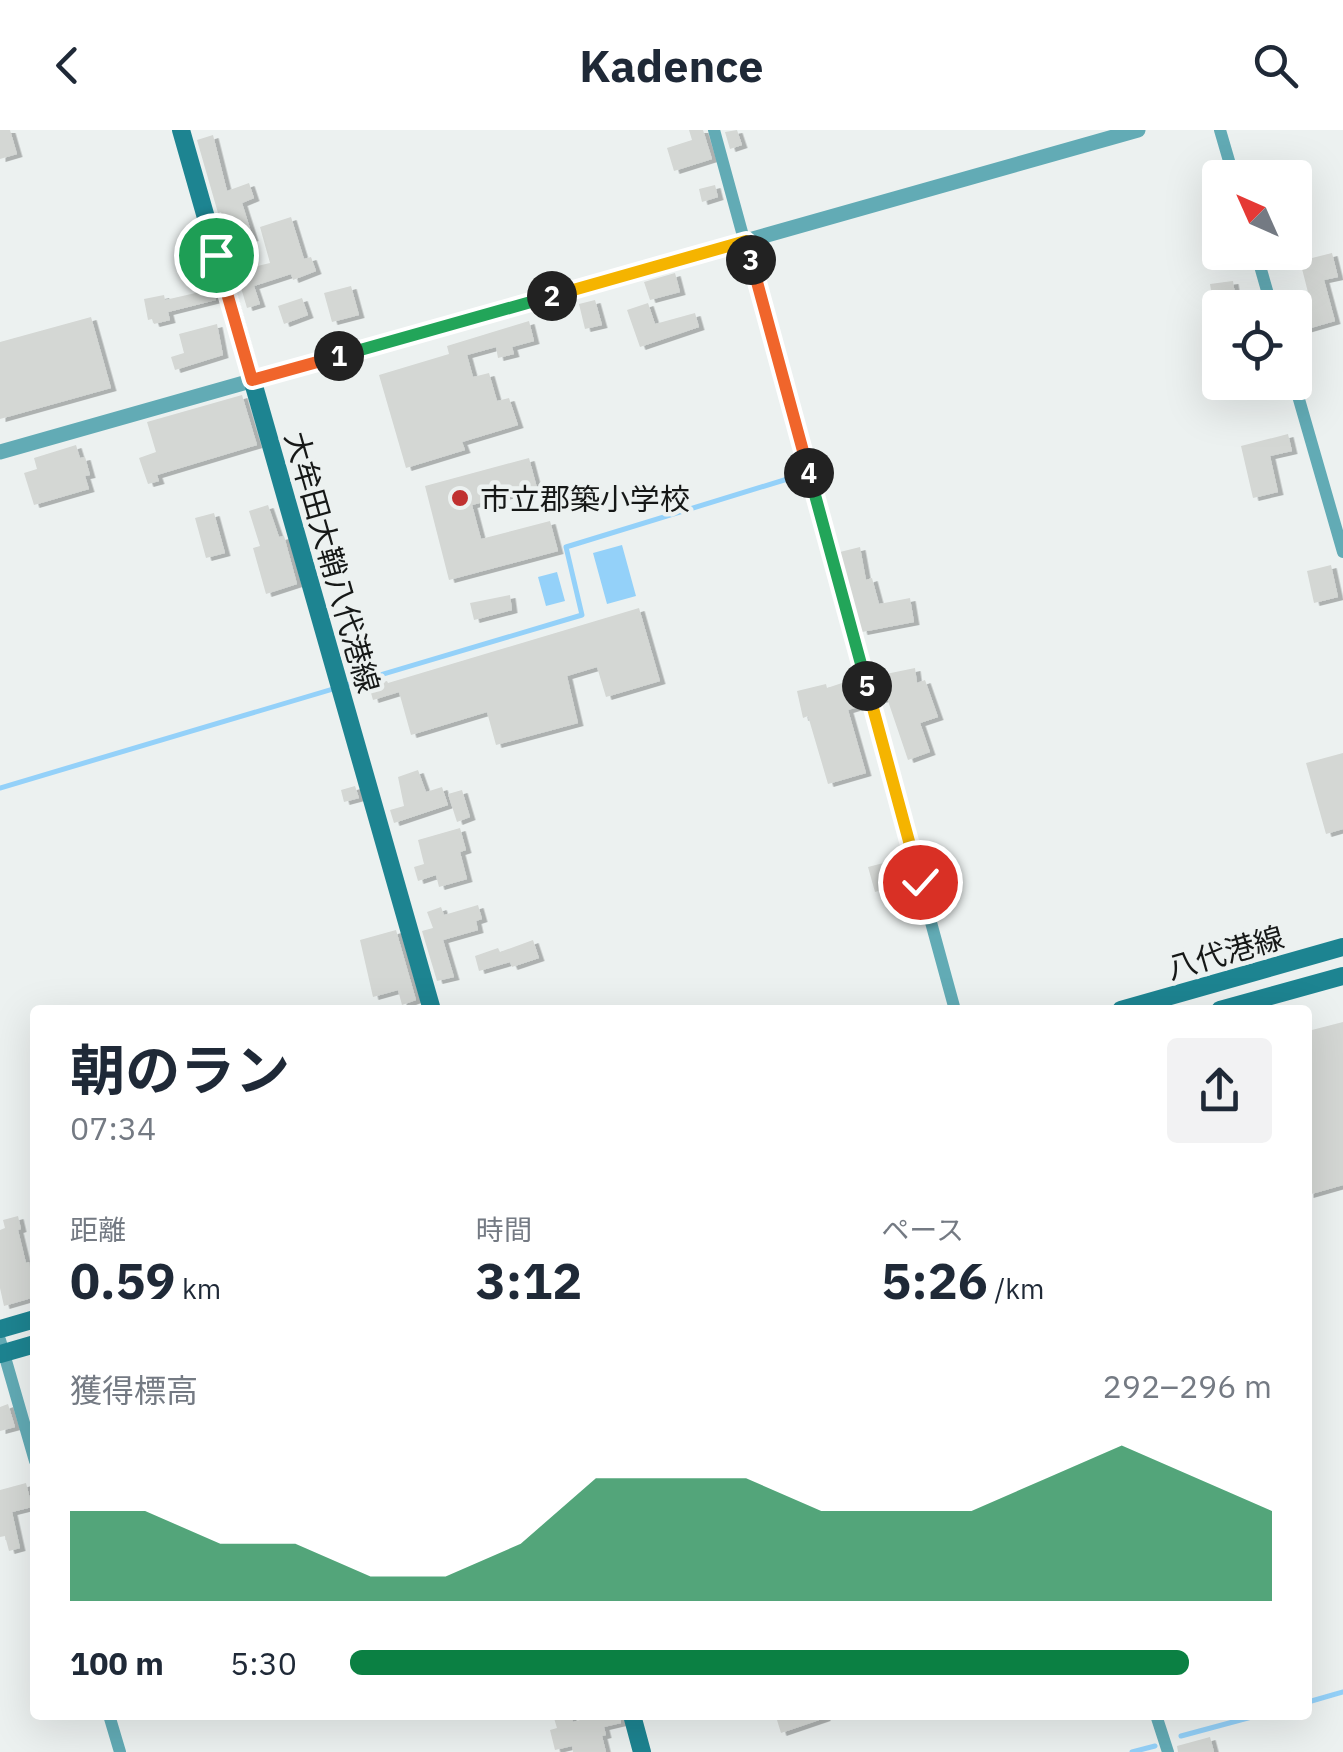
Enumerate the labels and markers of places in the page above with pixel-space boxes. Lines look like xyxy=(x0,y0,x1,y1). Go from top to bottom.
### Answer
pin xyxy=(174,213,259,298)
pin: 3 xyxy=(726,235,776,285)
pin: 2 xyxy=(527,271,577,321)
pin: 1 xyxy=(314,331,364,381)
pin: 4 xyxy=(784,448,834,498)
place label: 市立郡築小学校 xyxy=(480,479,690,518)
marker: 市立郡築小学校 xyxy=(449,487,471,509)
pin: 5 xyxy=(842,661,892,711)
pin xyxy=(878,840,963,925)

